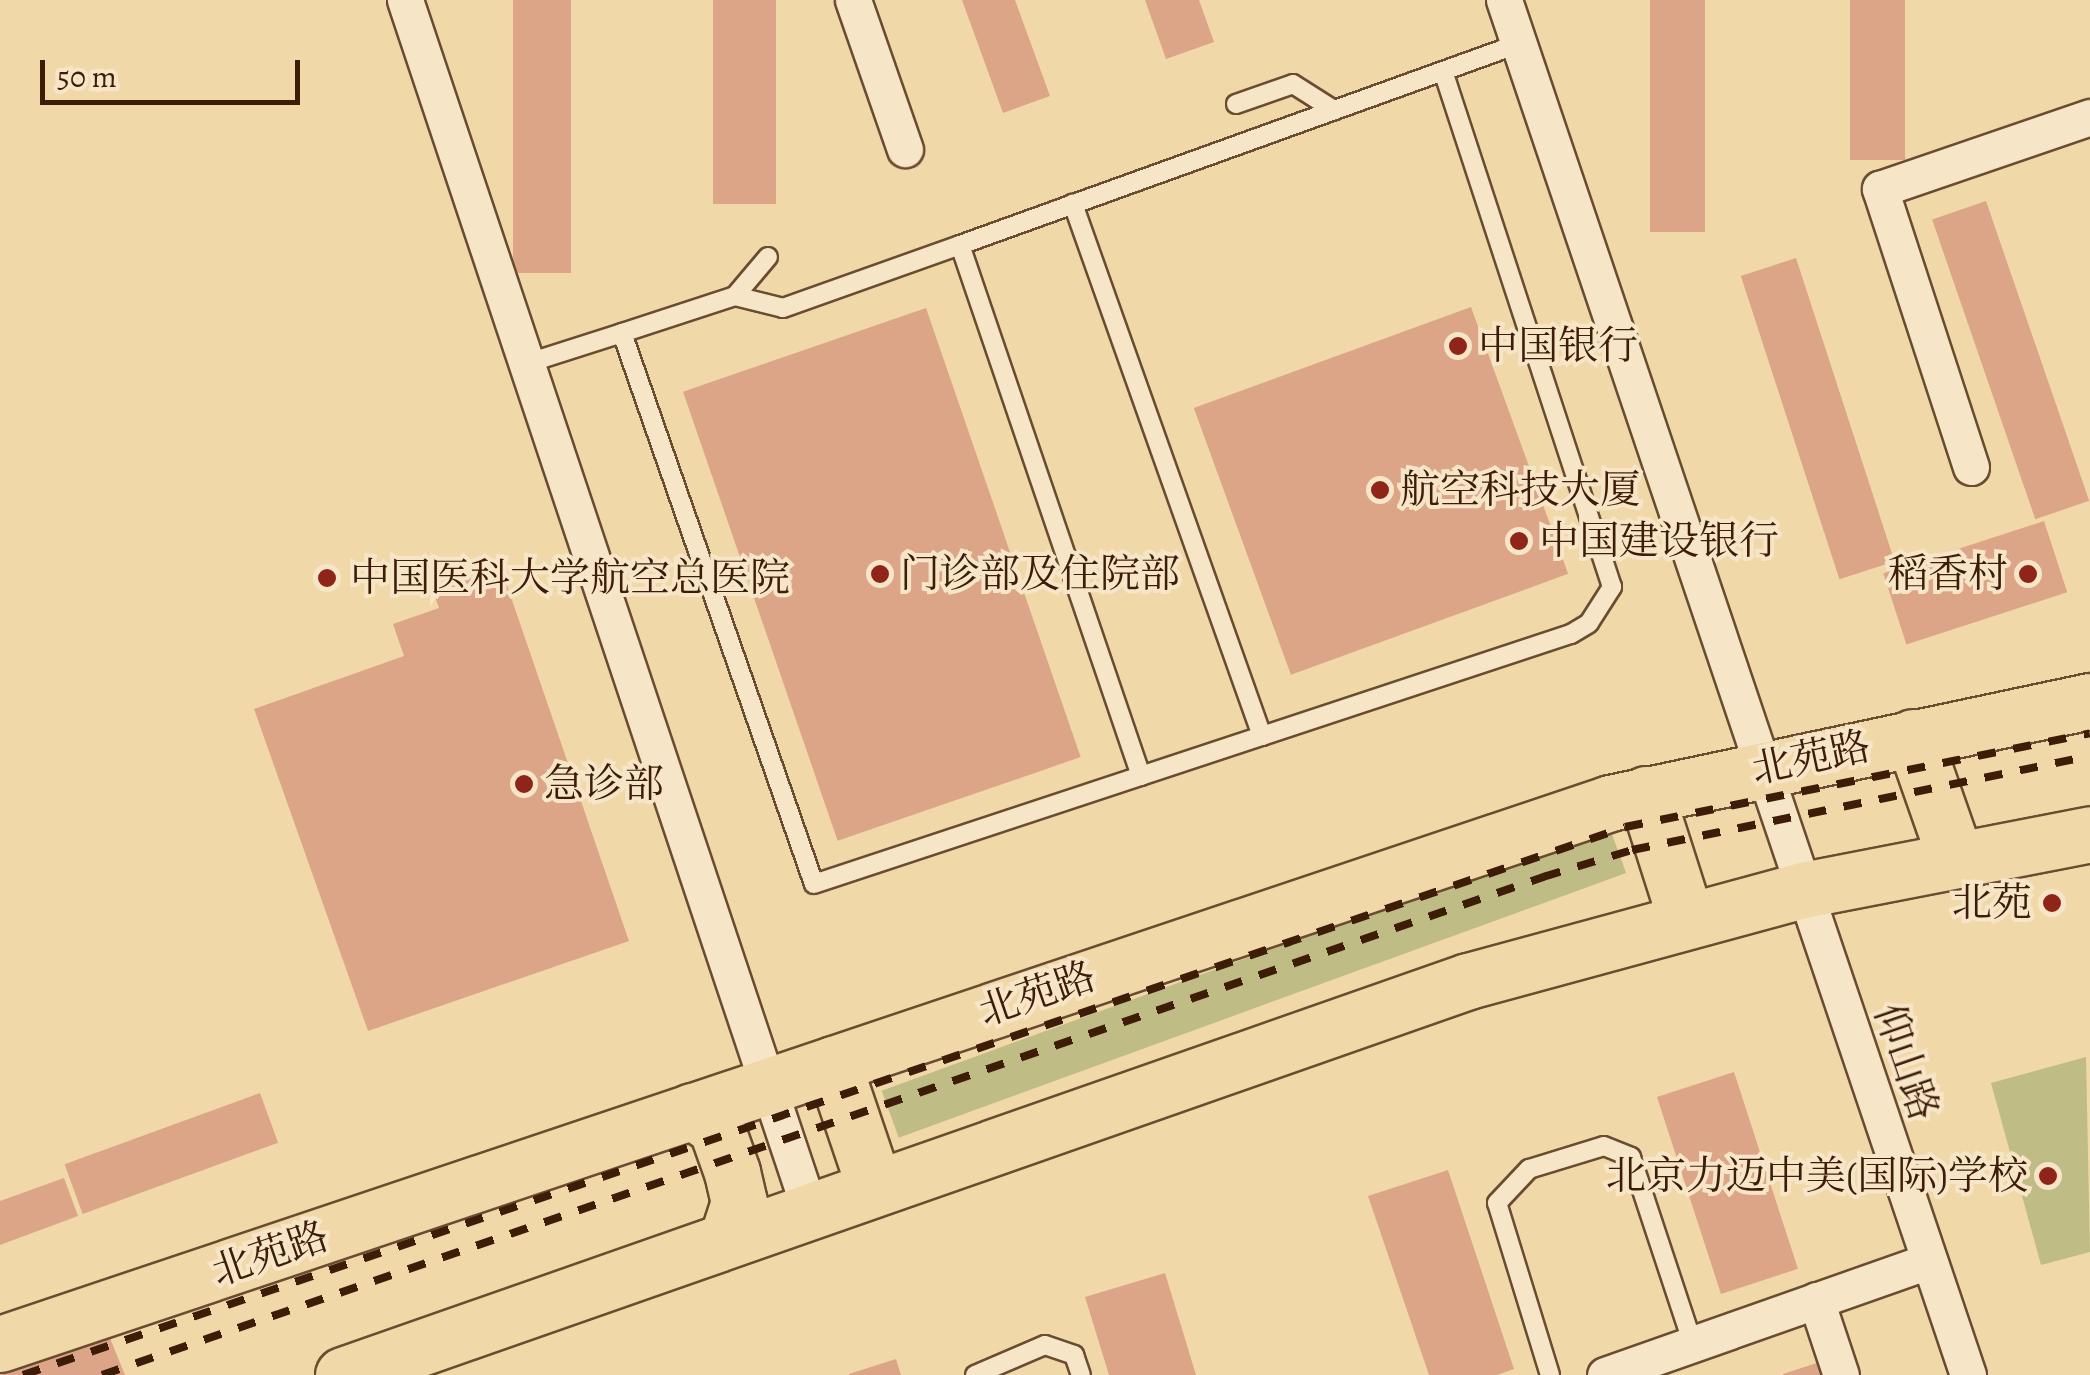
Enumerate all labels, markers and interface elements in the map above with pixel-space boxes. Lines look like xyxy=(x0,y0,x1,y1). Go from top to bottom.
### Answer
scale bar xyxy=(45,40,305,102)
text: 50 m xyxy=(57,57,117,97)
place label: 中国银行 xyxy=(1478,322,1638,370)
marker: 中国银行 xyxy=(1447,335,1469,357)
place label: 航空科技大厦 xyxy=(1400,466,1640,514)
marker: 航空科技大厦 xyxy=(1369,479,1391,501)
place label: 中国建设银行 xyxy=(1539,517,1779,565)
marker: 中国建设银行 xyxy=(1508,530,1530,552)
place label: 门诊部及住院部 xyxy=(900,550,1180,598)
place label: 稻香村 xyxy=(1888,550,2008,598)
place label: 中国医科大学航空总医院 xyxy=(350,554,790,602)
marker: 门诊部及住院部 xyxy=(869,563,891,585)
marker: 稻香村 xyxy=(2017,563,2039,585)
marker: 中国医科大学航空总医院 xyxy=(314,565,340,591)
street label: 北苑路 xyxy=(1747,722,1875,794)
place label: 急诊部 xyxy=(544,760,664,808)
marker: 急诊部 xyxy=(513,773,535,795)
place label: 北苑 xyxy=(1952,879,2032,927)
marker: 北苑 xyxy=(2041,892,2063,914)
street label: 北苑路 xyxy=(972,952,1102,1036)
street label: 仰山路 xyxy=(1864,997,1948,1127)
place label: 北京力迈中美(国际)学校 xyxy=(1606,1152,2028,1200)
marker: 北京力迈中美(国际)学校 xyxy=(2037,1165,2059,1187)
street label: 北苑路 xyxy=(205,1212,335,1296)

